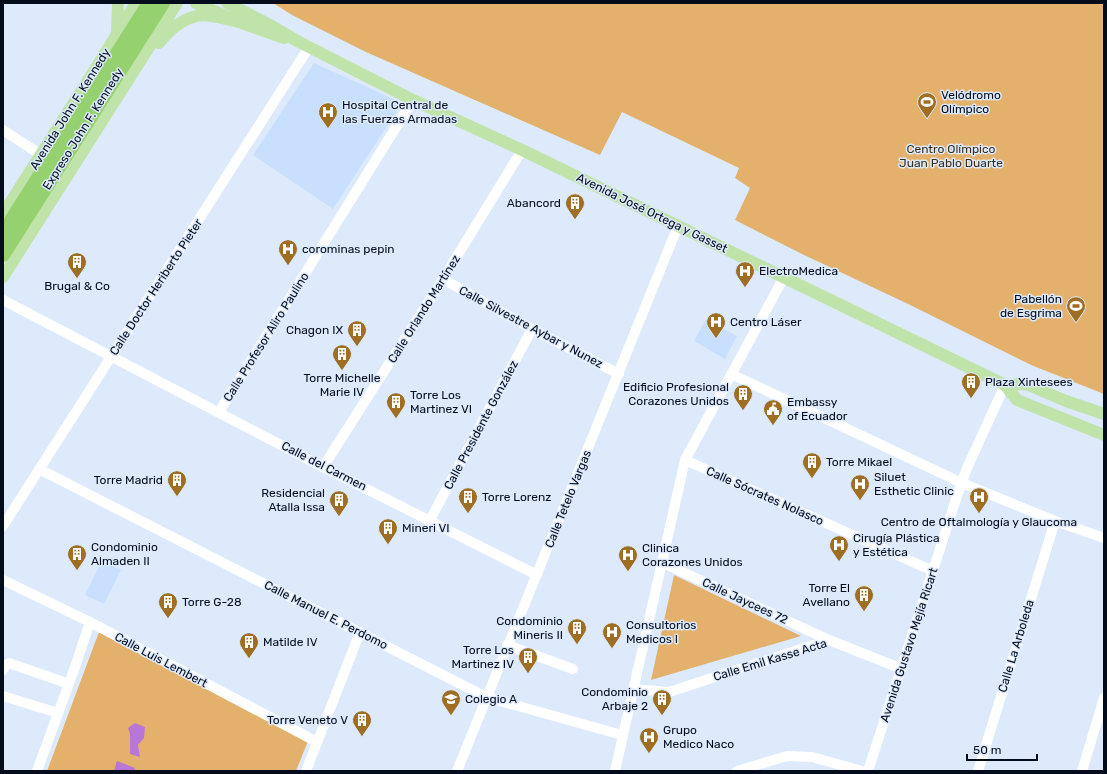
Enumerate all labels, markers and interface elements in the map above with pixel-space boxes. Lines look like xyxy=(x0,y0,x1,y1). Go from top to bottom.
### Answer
street label: Avenida John F. Kennedy xyxy=(27,45,113,172)
street label: Expreso John F. Kennedy xyxy=(40,65,126,192)
place label: Velódromo Olímpico xyxy=(941,88,1001,116)
sports icon: Velódromo Olímpico xyxy=(916,91,938,119)
place label: Hospital Central de las Fuerzas Armadas xyxy=(342,98,457,126)
hospital icon: Hospital Central de las Fuerzas Armadas xyxy=(317,101,339,129)
park label: Centro Olímpico Juan Pablo Duarte xyxy=(899,142,1003,170)
street label: Avenida José Ortega y Gasset xyxy=(574,170,730,256)
building icon: Abancord xyxy=(564,192,586,220)
place label: Abancord xyxy=(507,196,561,210)
street label: Calle Doctor Heriberto Pieter xyxy=(107,216,206,358)
hospital icon: corominas pepin xyxy=(277,238,299,266)
place label: corominas pepin xyxy=(302,242,395,256)
building icon: Brugal & Co xyxy=(66,251,88,279)
street label: Calle Orlando Martínez xyxy=(385,252,463,366)
hospital icon: ElectroMedica xyxy=(734,260,756,288)
place label: ElectroMedica xyxy=(759,264,838,278)
street label: Calle Profesor Aliro Paulino xyxy=(220,270,312,404)
place label: Brugal & Co xyxy=(44,279,110,293)
street label: Calle Silvestre Aybar y Nunez xyxy=(457,283,605,371)
place label: Pabellón de Esgrima xyxy=(1000,292,1062,320)
sports icon: Pabellón de Esgrima xyxy=(1065,295,1087,323)
hospital icon: Centro Láser xyxy=(705,311,727,339)
place label: Centro Láser xyxy=(730,315,802,329)
building icon: Chagon IX xyxy=(346,319,368,347)
place label: Chagon IX xyxy=(286,323,343,337)
building icon: Torre Michelle Marie IV xyxy=(331,343,353,371)
street label: Calle Presidente González xyxy=(441,358,521,492)
place label: Torre Michelle Marie IV xyxy=(304,371,381,399)
building icon: Plaza Xintesees xyxy=(960,371,982,399)
place label: Plaza Xintesees xyxy=(985,375,1073,389)
place label: Edificio Profesional Corazones Unidos xyxy=(623,380,729,408)
building icon: Edificio Profesional Corazones Unidos xyxy=(732,383,754,411)
place label: Torre Los Martinez VI xyxy=(410,388,472,416)
building icon: Torre Los Martinez VI xyxy=(385,391,407,419)
place label: Embassy of Ecuador xyxy=(787,395,848,423)
public building icon: Embassy of Ecuador xyxy=(762,398,784,426)
street label: Calle del Carmen xyxy=(279,438,369,494)
street label: Calle Tetelo Vargas xyxy=(542,448,594,550)
building icon: Torre Mikael xyxy=(801,451,823,479)
place label: Torre Mikael xyxy=(826,455,892,469)
street label: Calle Sócrates Nolasco xyxy=(704,464,826,528)
building icon: Torre Madrid xyxy=(166,469,188,497)
place label: Siluet Esthetic Clinic xyxy=(874,470,954,498)
place label: Torre Madrid xyxy=(94,473,163,487)
hospital icon: Siluet Esthetic Clinic xyxy=(849,473,871,501)
place label: Residencial Atalla Issa xyxy=(261,486,325,514)
building icon: Torre Lorenz xyxy=(457,486,479,514)
hospital icon: Centro de Oftalmología y Glaucoma xyxy=(968,486,990,514)
building icon: Residencial Atalla Issa xyxy=(328,489,350,517)
place label: Torre Lorenz xyxy=(482,490,551,504)
place label: Centro de Oftalmología y Glaucoma xyxy=(881,515,1077,529)
building icon: Mineri VI xyxy=(377,517,399,545)
place label: Mineri VI xyxy=(402,521,450,535)
place label: Cirugía Plástica y Estética xyxy=(853,531,940,559)
hospital icon: Cirugía Plástica y Estética xyxy=(828,534,850,562)
place label: Condominio Almaden II xyxy=(91,540,158,568)
place label: Clinica Corazones Unidos xyxy=(642,541,743,569)
building icon: Condominio Almaden II xyxy=(66,543,88,571)
hospital icon: Clinica Corazones Unidos xyxy=(617,544,639,572)
street label: Avenida Gustavo Mejía Ricart xyxy=(877,566,941,724)
street label: Calle Jaycees 72 xyxy=(700,575,790,627)
street label: Calle Manuel E. Perdomo xyxy=(262,578,390,652)
place label: Torre El Avellano xyxy=(803,581,850,609)
building icon: Torre El Avellano xyxy=(853,584,875,612)
building icon: Torre G-28 xyxy=(157,591,179,619)
place label: Torre G-28 xyxy=(182,595,242,609)
street label: Calle La Arboleda xyxy=(995,598,1037,694)
place label: Condominio Mineris II xyxy=(496,614,563,642)
building icon: Condominio Mineris II xyxy=(566,617,588,645)
place label: Consultorios Medicos I xyxy=(626,618,696,646)
hospital icon: Consultorios Medicos I xyxy=(601,621,623,649)
street label: Calle Luis Lembert xyxy=(112,630,210,690)
building icon: Matilde IV xyxy=(238,631,260,659)
place label: Matilde IV xyxy=(263,635,318,649)
street label: Calle Emil Kasse Acta xyxy=(712,636,828,684)
place label: Torre Los Martinez IV xyxy=(452,643,514,671)
building icon: Torre Los Martinez IV xyxy=(517,646,539,674)
place label: Condominio Arbaje 2 xyxy=(581,685,648,713)
school or university icon: Colegio A xyxy=(440,688,462,716)
building icon: Condominio Arbaje 2 xyxy=(651,688,673,716)
place label: Colegio A xyxy=(465,692,517,706)
building icon: Torre Veneto V xyxy=(351,709,373,737)
place label: Torre Veneto V xyxy=(267,713,348,727)
place label: Grupo Medico Naco xyxy=(663,723,734,751)
hospital icon: Grupo Medico Naco xyxy=(638,726,660,754)
scale bar xyxy=(967,736,1037,762)
text: 50 m xyxy=(973,743,1001,757)

